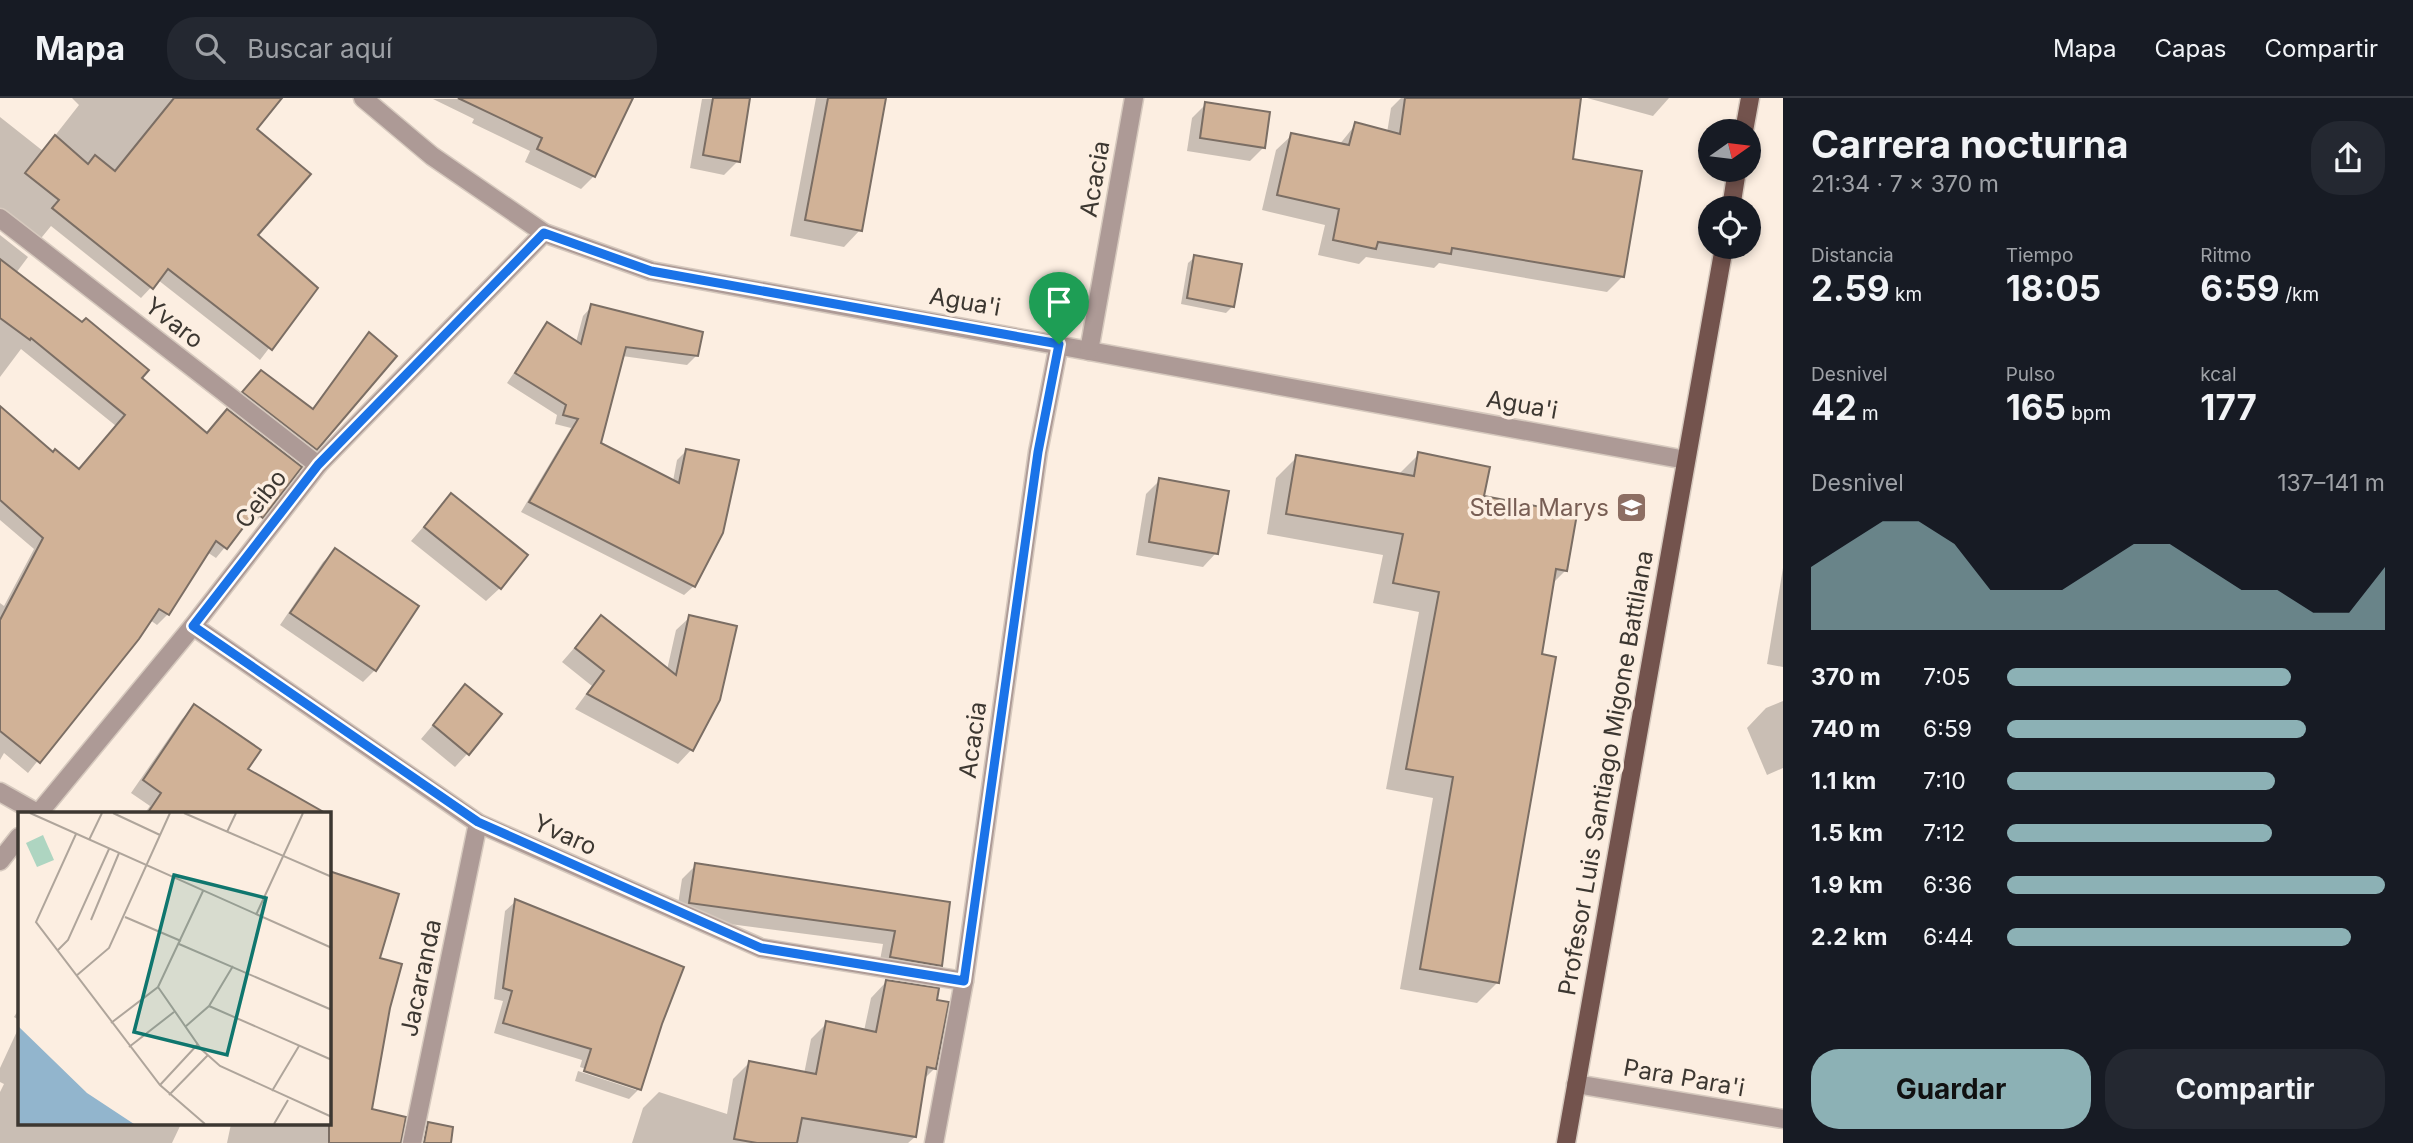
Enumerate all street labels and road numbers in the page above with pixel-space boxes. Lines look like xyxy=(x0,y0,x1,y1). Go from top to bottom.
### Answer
street label: Acacia xyxy=(1074,138,1115,219)
street label: Agua'i xyxy=(927,281,1003,322)
street label: Yvaro xyxy=(139,291,209,354)
street label: Agua'i xyxy=(1484,384,1560,425)
street label: Ceibo xyxy=(229,464,292,534)
street label: Profesor Luis Santiago Migone Battilana xyxy=(1552,548,1659,998)
street label: Acacia xyxy=(953,700,992,780)
street label: Yvaro xyxy=(529,808,601,861)
street label: Jacaranda xyxy=(394,916,447,1039)
street label: Para Para'i xyxy=(1621,1053,1747,1102)

